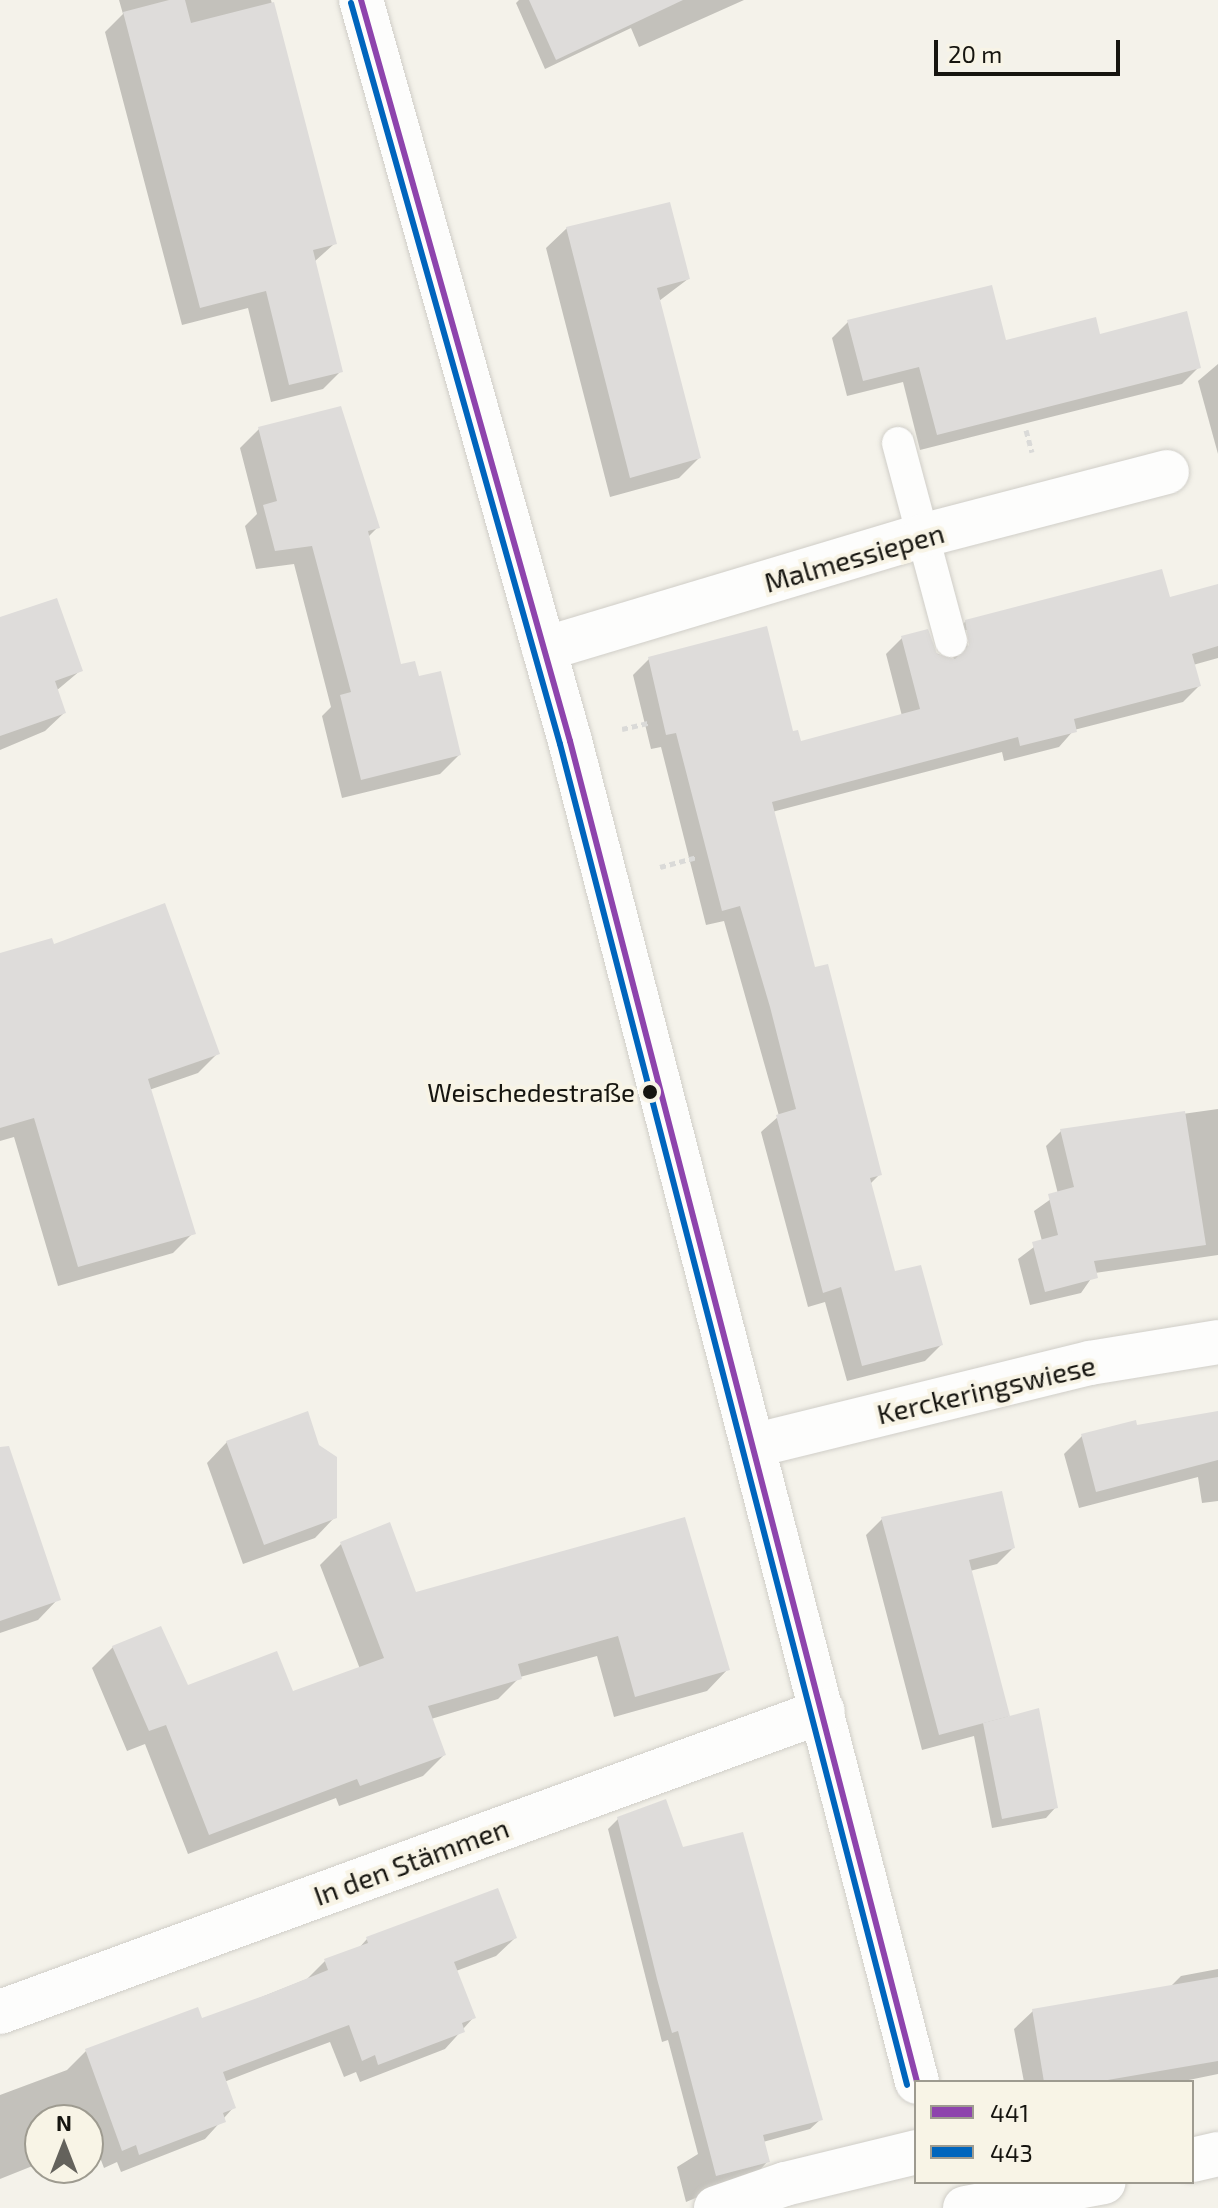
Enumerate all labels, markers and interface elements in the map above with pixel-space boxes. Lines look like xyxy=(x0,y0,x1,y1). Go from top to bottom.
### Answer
scale bar xyxy=(938,24,1124,74)
text: 20 m xyxy=(948,39,1002,68)
street label: Malmessiepen xyxy=(760,515,948,599)
place label: Weischedestraße xyxy=(427,1076,635,1108)
marker: Weischedestraße xyxy=(642,1084,658,1100)
street label: Kerckeringswiese xyxy=(873,1348,1099,1430)
street label: In den Stämmen xyxy=(309,1810,513,1912)
legend xyxy=(914,2080,1194,2184)
text: 441 xyxy=(990,2098,1029,2127)
north arrow xyxy=(24,2104,104,2184)
text: N xyxy=(56,2109,72,2135)
text: 443 xyxy=(990,2138,1033,2167)

